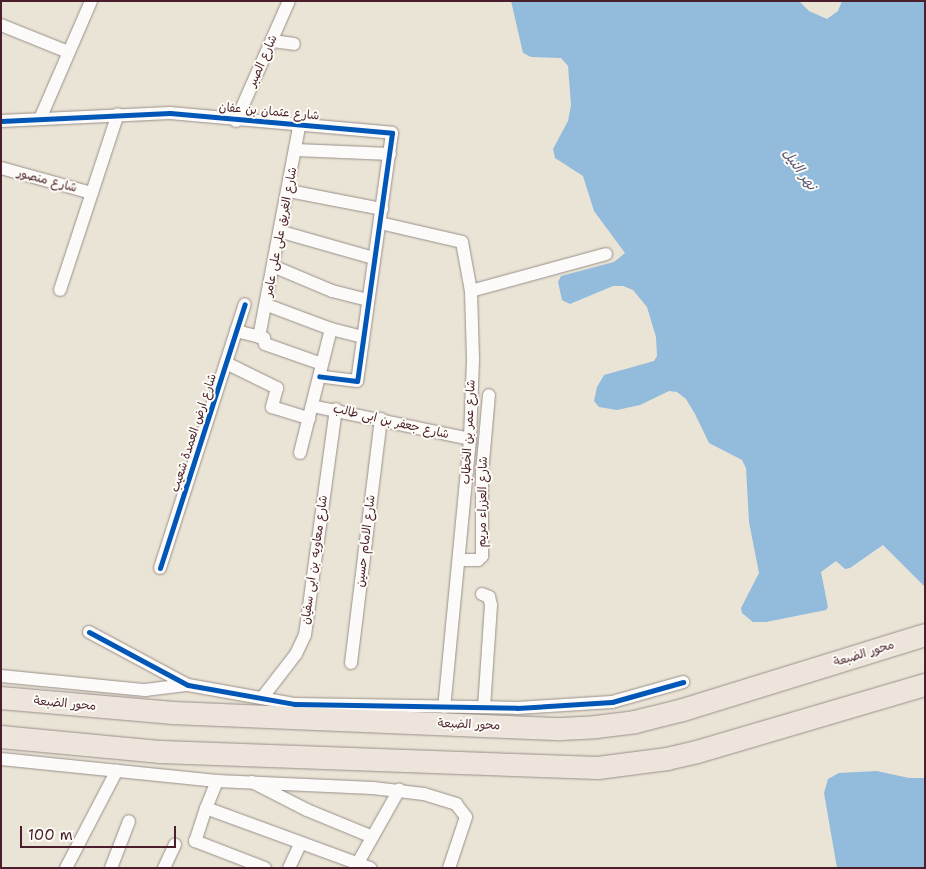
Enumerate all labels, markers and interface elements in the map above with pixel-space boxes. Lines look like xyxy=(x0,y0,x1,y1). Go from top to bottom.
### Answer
street label: شارع الصبر xyxy=(245,33,281,89)
street label: شارع عثمان بن عفان xyxy=(218,100,320,124)
water label: نهر النيل xyxy=(779,145,821,193)
street label: شارع منصور xyxy=(16,166,78,196)
street label: شارع الغريق على على عامر xyxy=(261,166,301,298)
street label: شارع ارض العمدة شعيب xyxy=(168,372,220,494)
street label: شارع عمر بن الخطاب xyxy=(459,379,479,485)
street label: شارع جعفر بن ابى طالب xyxy=(332,402,450,442)
street label: شارع العزراء مريم xyxy=(475,456,491,548)
street label: شارع معاويه بن ابى سفيان xyxy=(299,494,331,626)
street label: شارع الامام حسين xyxy=(353,494,379,588)
street label: محور الضبعة xyxy=(832,638,896,670)
street label: محور الضبعة xyxy=(33,694,97,714)
street label: محور الضبعة xyxy=(437,717,501,733)
scale bar xyxy=(22,816,179,848)
text: 100 m xyxy=(28,825,73,845)

